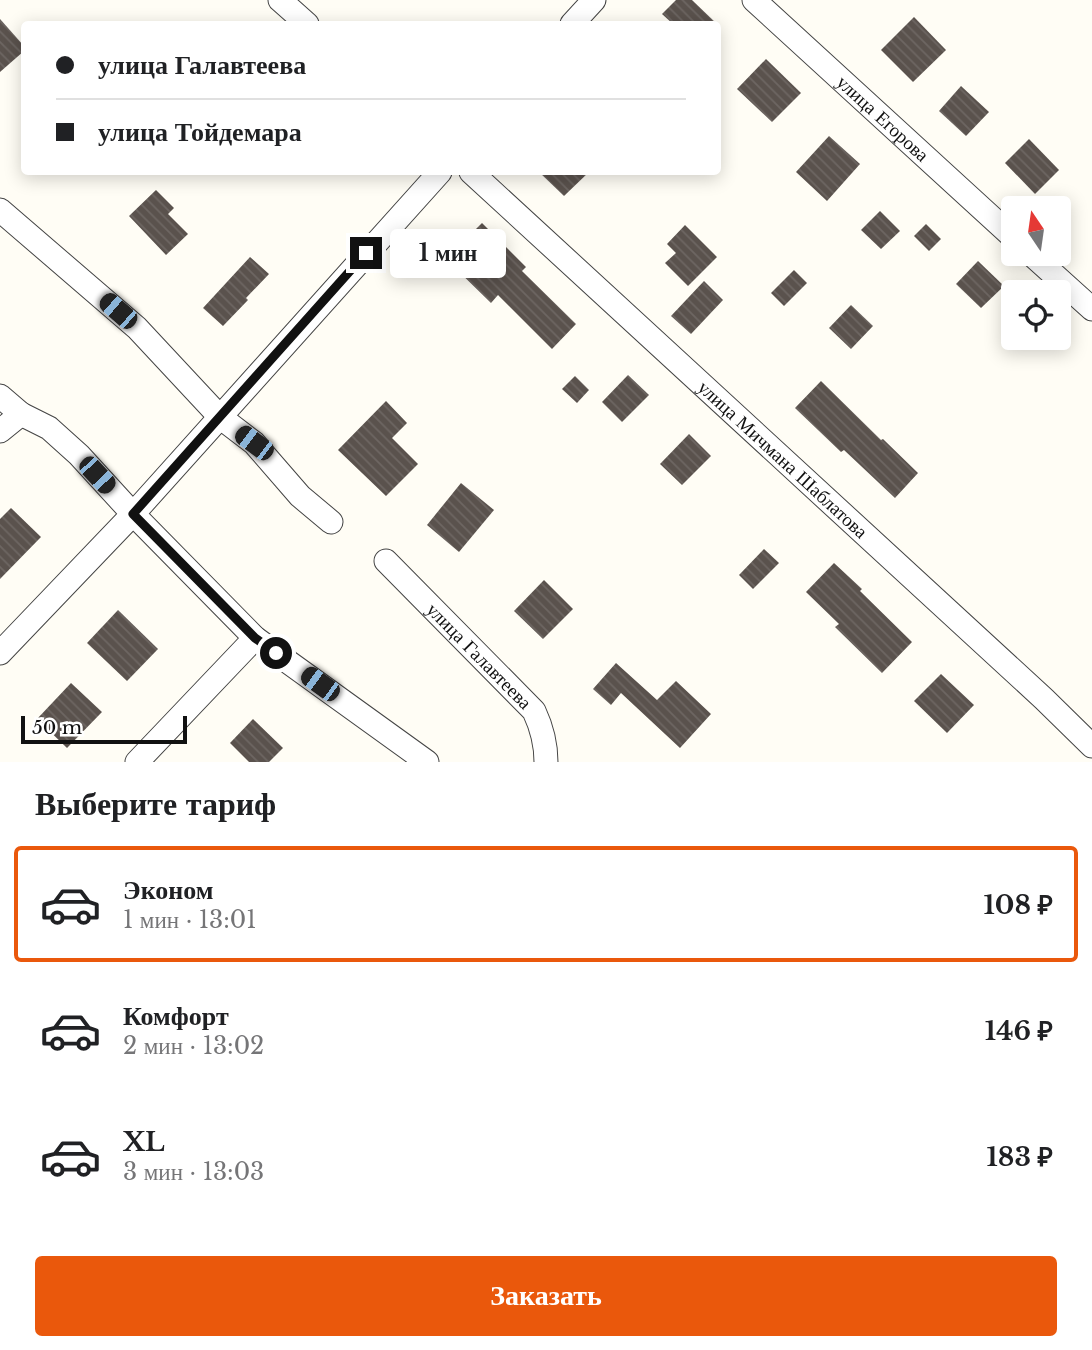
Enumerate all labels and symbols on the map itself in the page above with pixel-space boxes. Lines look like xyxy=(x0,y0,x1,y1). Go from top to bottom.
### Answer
street label: улица Егорова xyxy=(832,70,934,166)
north arrow xyxy=(1001,196,1071,266)
callout: 1 мин xyxy=(390,229,506,278)
route end xyxy=(350,237,382,269)
car xyxy=(96,289,141,333)
street label: улица Мичмана Шаблатова xyxy=(693,375,873,543)
car xyxy=(231,422,278,464)
car xyxy=(75,452,120,498)
street label: улица Галавтеева xyxy=(422,598,537,714)
route start xyxy=(260,637,292,669)
car xyxy=(297,663,344,705)
scale bar xyxy=(21,713,187,745)

